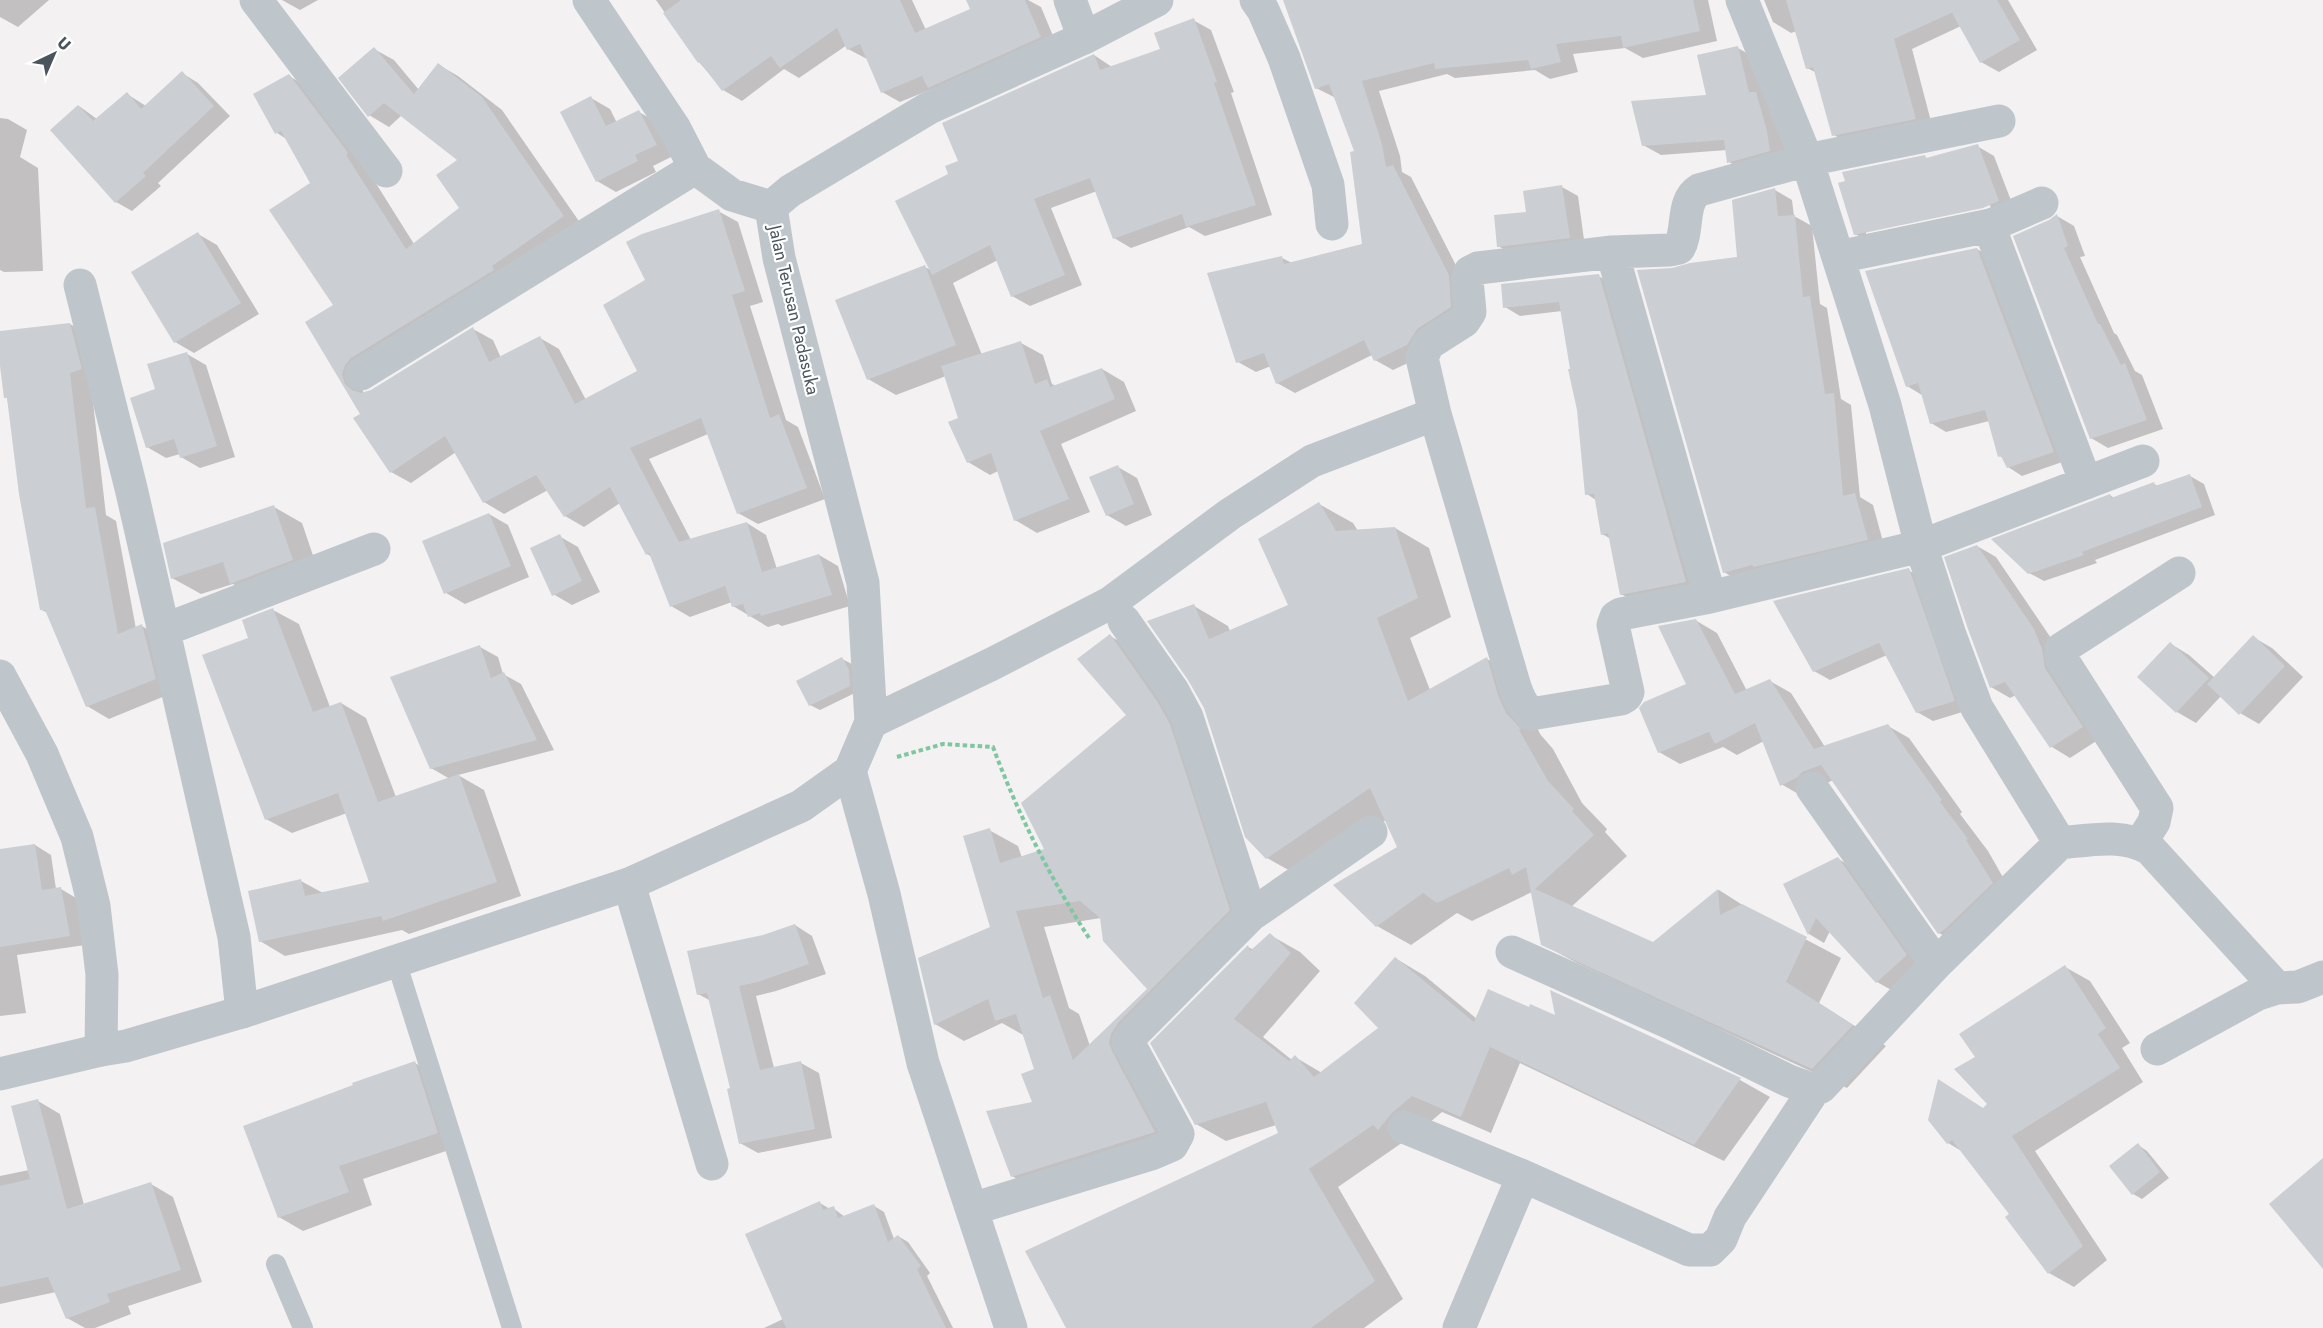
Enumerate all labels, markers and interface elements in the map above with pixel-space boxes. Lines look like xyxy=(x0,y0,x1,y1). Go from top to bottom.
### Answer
north arrow xyxy=(24,24,84,84)
text: U xyxy=(52,31,76,56)
street label: Jalan Terusan Padasuka xyxy=(761,221,826,397)

